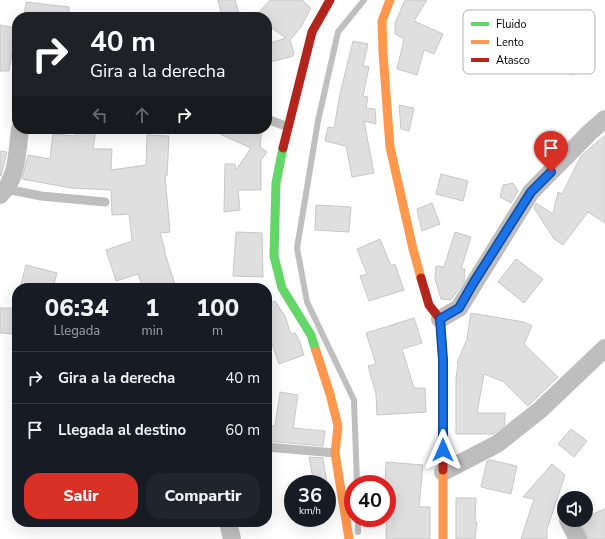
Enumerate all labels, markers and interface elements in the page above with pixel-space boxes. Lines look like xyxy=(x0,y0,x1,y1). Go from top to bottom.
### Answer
legend xyxy=(463,10,595,74)
text: Fluido xyxy=(496,17,527,32)
text: 40 m xyxy=(90,23,156,61)
icon: right xyxy=(24,28,76,80)
text: Lento xyxy=(496,35,524,50)
text: Atasco xyxy=(496,53,530,68)
text: Gira a la derecha xyxy=(90,59,226,83)
icon: left xyxy=(89,104,111,126)
icon: ahead xyxy=(131,104,153,126)
icon: right xyxy=(173,104,195,126)
pin xyxy=(534,131,568,172)
icon: arrive xyxy=(540,137,562,159)
text: 06:34 xyxy=(45,292,109,324)
text: 1 xyxy=(145,292,160,324)
text: 100 xyxy=(196,292,239,324)
text: Llegada xyxy=(53,322,100,340)
text: min xyxy=(142,322,163,340)
text: m xyxy=(212,322,223,340)
icon: right xyxy=(24,367,46,389)
text: Gira a la derecha xyxy=(58,368,175,388)
text: 40 m xyxy=(225,368,260,388)
icon: arrive xyxy=(24,419,46,441)
text: Llegada al destino xyxy=(58,420,186,440)
text: 60 m xyxy=(225,420,260,440)
position arrow xyxy=(422,429,464,471)
button: Salir xyxy=(24,473,138,519)
button: Compartir xyxy=(146,473,260,519)
speed limit sign: 40 xyxy=(344,475,396,527)
text: 36 xyxy=(298,482,322,509)
map controls xyxy=(557,491,593,527)
button: sound xyxy=(557,491,593,527)
text: km/h xyxy=(299,504,321,518)

